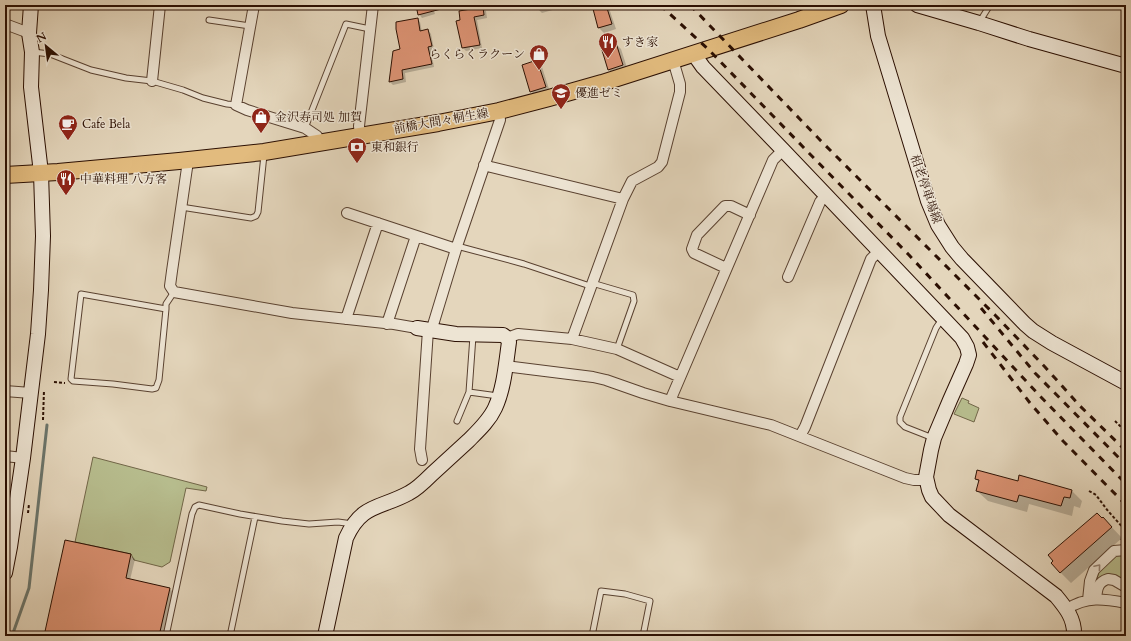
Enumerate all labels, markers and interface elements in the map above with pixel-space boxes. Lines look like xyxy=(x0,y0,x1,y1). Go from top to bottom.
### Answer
north arrow xyxy=(26,26,66,66)
text: N xyxy=(34,29,50,47)
restaurant icon: すき家 xyxy=(597,31,619,59)
place label: すき家 xyxy=(622,34,658,50)
shop icon: らくらくラクーン xyxy=(528,43,550,71)
place label: らくらくラクーン xyxy=(429,46,525,62)
school or university icon: 優進ゼミ xyxy=(550,82,572,110)
place label: 優進ゼミ xyxy=(575,85,623,101)
street label: 前橋大間々桐生線 xyxy=(392,105,490,137)
shop icon: 金沢寿司処 加賀 xyxy=(250,106,272,134)
place label: 金沢寿司処 加賀 xyxy=(275,109,362,125)
cafe icon: Cafe Bela xyxy=(57,113,79,141)
place label: Cafe Bela xyxy=(82,116,131,132)
bank icon: 東和銀行 xyxy=(346,136,368,164)
place label: 東和銀行 xyxy=(371,139,419,155)
street label: 相老停車場線 xyxy=(907,152,945,226)
restaurant icon: 中華料理 八方客 xyxy=(55,168,77,196)
place label: 中華料理 八方客 xyxy=(80,171,167,187)
one-way arrow xyxy=(1093,565,1100,572)

